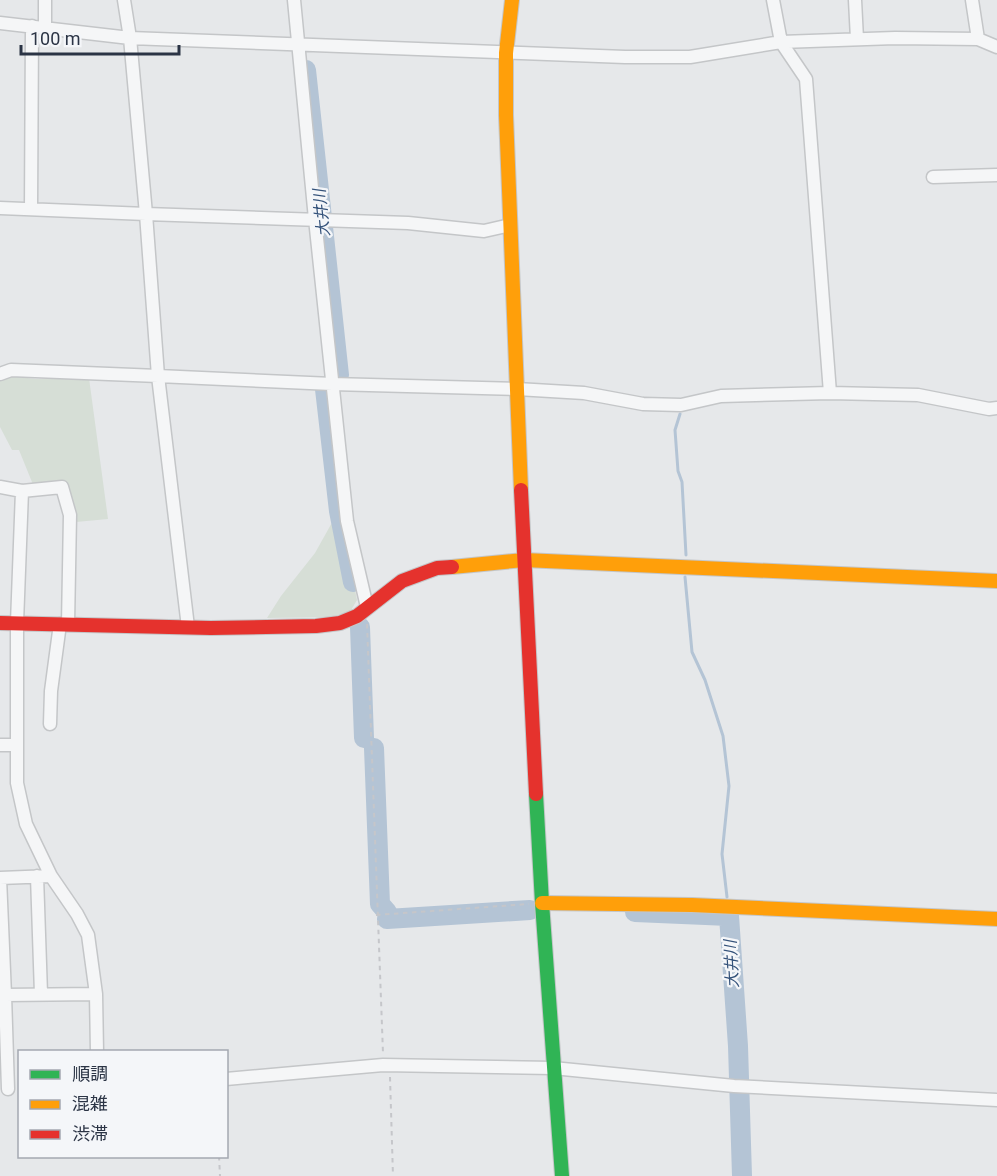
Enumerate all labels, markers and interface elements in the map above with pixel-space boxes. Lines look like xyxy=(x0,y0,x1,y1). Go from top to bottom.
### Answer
scale bar xyxy=(21,18,178,56)
text: 100 m xyxy=(30,28,81,49)
water label: 大井川 xyxy=(309,186,333,238)
water label: 大井川 xyxy=(721,938,742,988)
legend xyxy=(18,1050,228,1158)
text: 順調 xyxy=(72,1063,108,1084)
text: 混雑 xyxy=(72,1093,108,1114)
text: 渋滞 xyxy=(72,1123,108,1144)

